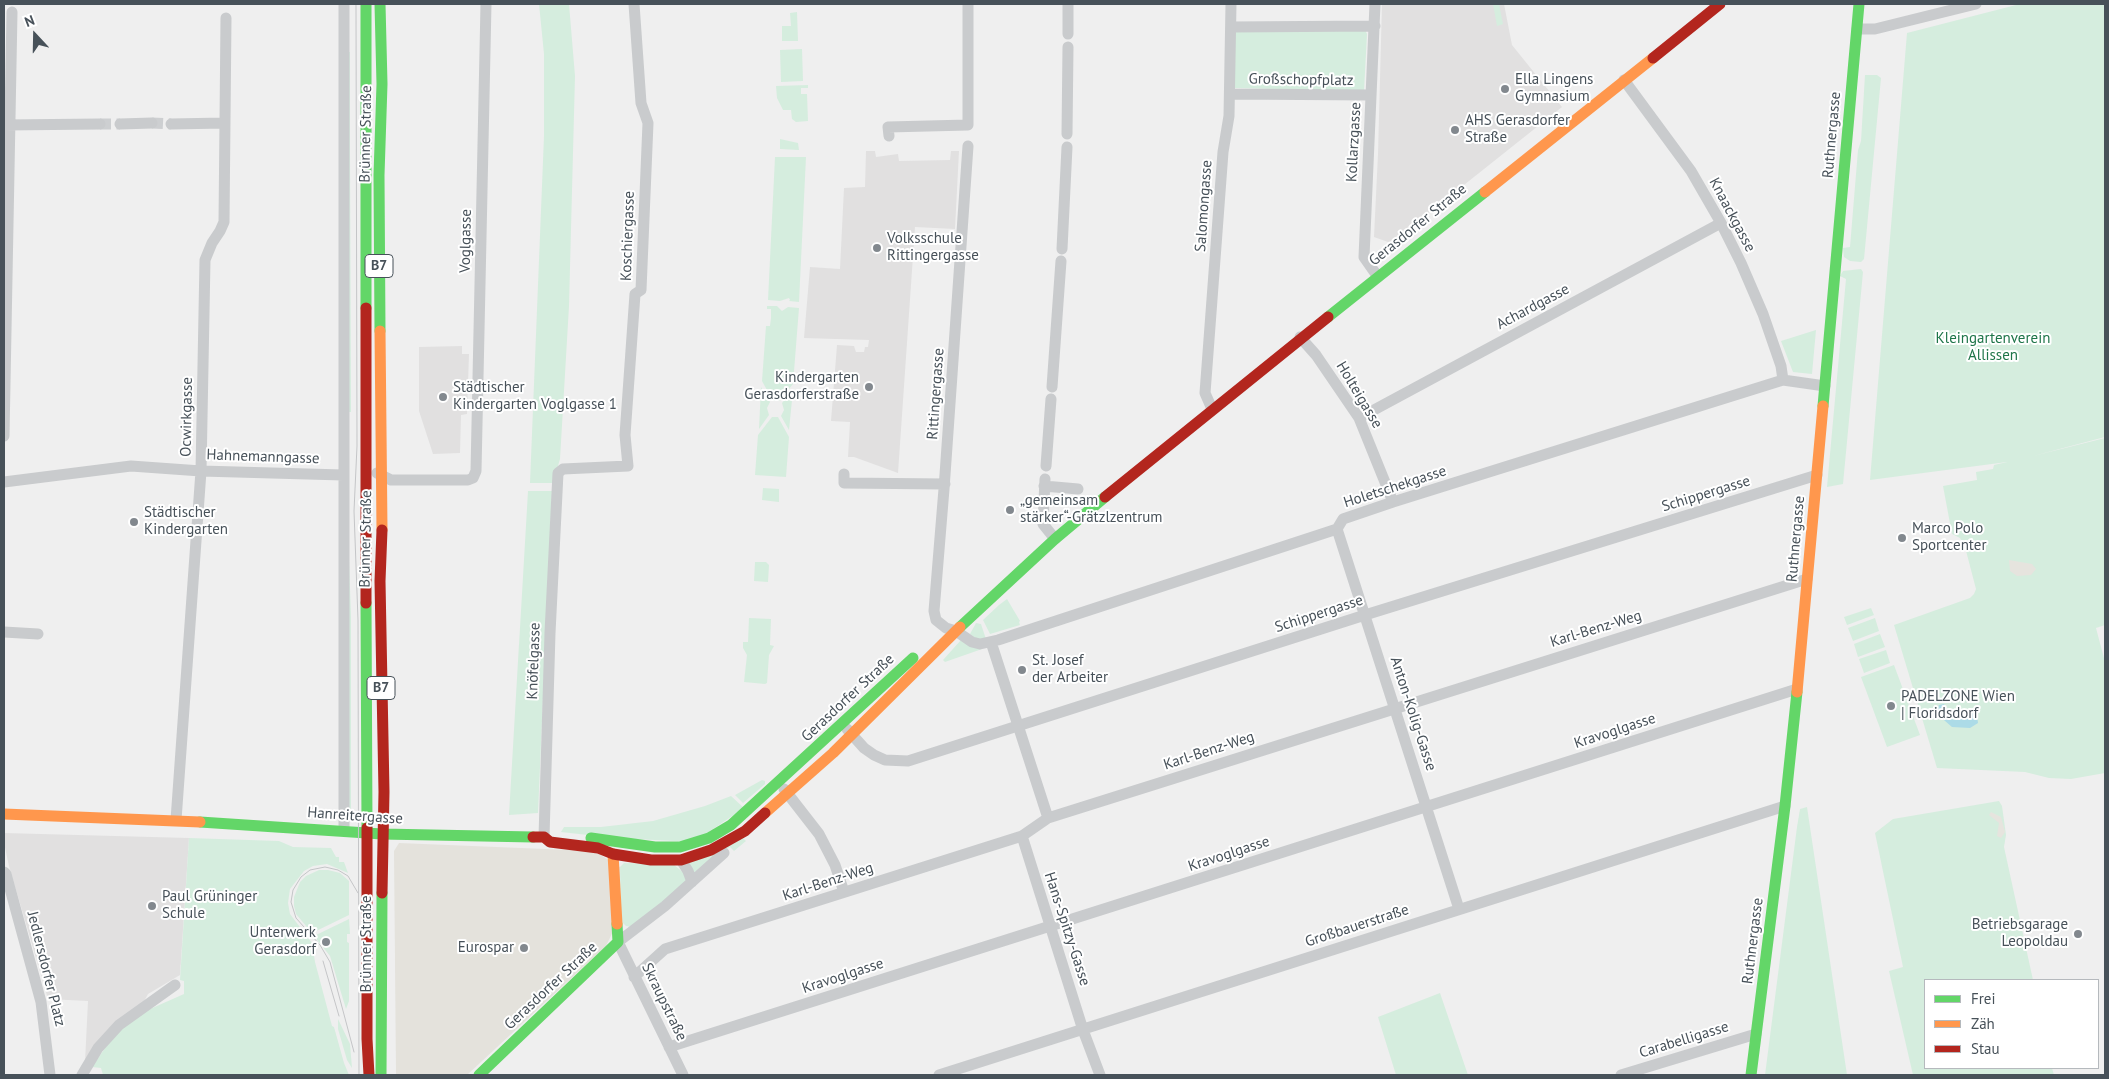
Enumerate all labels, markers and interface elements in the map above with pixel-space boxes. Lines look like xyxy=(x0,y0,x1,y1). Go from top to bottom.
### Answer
north arrow xyxy=(10,10,60,60)
text: N xyxy=(22,11,37,31)
street label: Großschopfplatz xyxy=(1248,70,1354,90)
place label: Ella Lingens Gymnasium xyxy=(1515,71,1593,106)
marker: Ella Lingens Gymnasium xyxy=(1499,83,1511,95)
street label: Brünner Straße xyxy=(356,85,376,183)
street label: Ruthnergasse xyxy=(1819,91,1845,179)
street label: Kollarzgasse xyxy=(1343,102,1365,182)
place label: AHS Gerasdorfer Straße xyxy=(1465,112,1570,147)
marker: AHS Gerasdorfer Straße xyxy=(1449,124,1461,136)
street label: Salomongasse xyxy=(1192,159,1216,253)
street label: Knaackgasse xyxy=(1705,175,1759,255)
street label: Gerasdorfer Straße xyxy=(1366,180,1470,270)
street label: Koschiergasse xyxy=(617,191,639,281)
street label: Voglgasse xyxy=(456,209,476,273)
place label: Volksschule Rittingergasse xyxy=(887,230,979,265)
marker: Volksschule Rittingergasse xyxy=(871,242,883,254)
road number: B7 xyxy=(365,255,393,278)
street label: Achardgasse xyxy=(1493,280,1573,334)
park label: Kleingartenverein Allissen xyxy=(1936,330,2050,365)
street label: Rittingergasse xyxy=(924,348,948,440)
street label: Holteigasse xyxy=(1332,358,1386,432)
place label: Kindergarten Gerasdorferstraße xyxy=(744,369,859,404)
street label: Ocwirkgasse xyxy=(177,377,197,457)
place label: Städtischer Kindergarten Voglgasse 1 xyxy=(453,379,617,414)
marker: Kindergarten Gerasdorferstraße xyxy=(863,381,875,393)
marker: Städtischer Kindergarten Voglgasse 1 xyxy=(437,391,449,403)
street label: Hahnemanngasse xyxy=(206,446,320,468)
street label: Holetschekgasse xyxy=(1341,462,1449,512)
street label: Schippergasse xyxy=(1660,472,1752,516)
street label: Brünner Straße xyxy=(356,490,376,588)
place label: „gemeinsam stärker“-Grätzlzentrum xyxy=(1020,492,1163,527)
street label: Ruthnergasse xyxy=(1783,495,1809,583)
place label: Städtischer Kindergarten xyxy=(144,504,228,539)
marker: „gemeinsam stärker“-Grätzlzentrum xyxy=(1004,504,1016,516)
marker: Städtischer Kindergarten xyxy=(128,516,140,528)
place label: Marco Polo Sportcenter xyxy=(1912,520,1986,555)
marker: Marco Polo Sportcenter xyxy=(1896,532,1908,544)
street label: Schippergasse xyxy=(1273,591,1365,637)
street label: Karl-Benz-Weg xyxy=(1548,607,1644,651)
street label: Knöfelgasse xyxy=(524,622,544,700)
street label: Gerasdorfer Straße xyxy=(798,650,898,746)
place label: St. Josef der Arbeiter xyxy=(1032,652,1108,687)
street label: Anton-Kolig-Gasse xyxy=(1386,655,1440,773)
marker: St. Josef der Arbeiter xyxy=(1016,664,1028,676)
road number: B7 xyxy=(367,676,395,700)
place label: PADELZONE Wien | Floridsdorf xyxy=(1901,688,2015,723)
marker: PADELZONE Wien | Floridsdorf xyxy=(1885,700,1897,712)
street label: Kravoglgasse xyxy=(1572,709,1658,753)
street label: Karl-Benz-Weg xyxy=(1161,728,1257,774)
street label: Hanreitergasse xyxy=(307,804,403,828)
street label: Kravoglgasse xyxy=(1186,832,1272,876)
street label: Karl-Benz-Weg xyxy=(780,859,876,905)
street label: Hans-Spitzy-Gasse xyxy=(1040,870,1094,988)
place label: Paul Grüninger Schule xyxy=(162,888,257,923)
street label: Brünner Straße xyxy=(358,895,376,993)
street label: Ruthnergasse xyxy=(1739,897,1767,985)
marker: Paul Grüninger Schule xyxy=(146,900,158,912)
street label: Großbauerstraße xyxy=(1303,901,1411,951)
street label: Jedlersdorfer Platz xyxy=(23,910,69,1028)
place label: Betriebsgarage Leopoldau xyxy=(1972,916,2068,951)
place label: Unterwerk Gerasdorf xyxy=(250,924,316,959)
marker: Betriebsgarage Leopoldau xyxy=(2072,928,2084,940)
marker: Unterwerk Gerasdorf xyxy=(320,936,332,948)
street label: Gerasdorfer Straße xyxy=(501,938,601,1034)
place label: Eurospar xyxy=(458,939,514,957)
marker: Eurospar xyxy=(518,942,530,954)
street label: Kravoglgasse xyxy=(800,954,886,998)
street label: Skraupstraße xyxy=(637,960,691,1044)
legend xyxy=(1924,979,2099,1069)
text: Frei xyxy=(1971,989,1996,1008)
text: Zäh xyxy=(1971,1014,1995,1033)
street label: Carabelligasse xyxy=(1637,1018,1731,1062)
text: Stau xyxy=(1971,1039,2000,1058)

